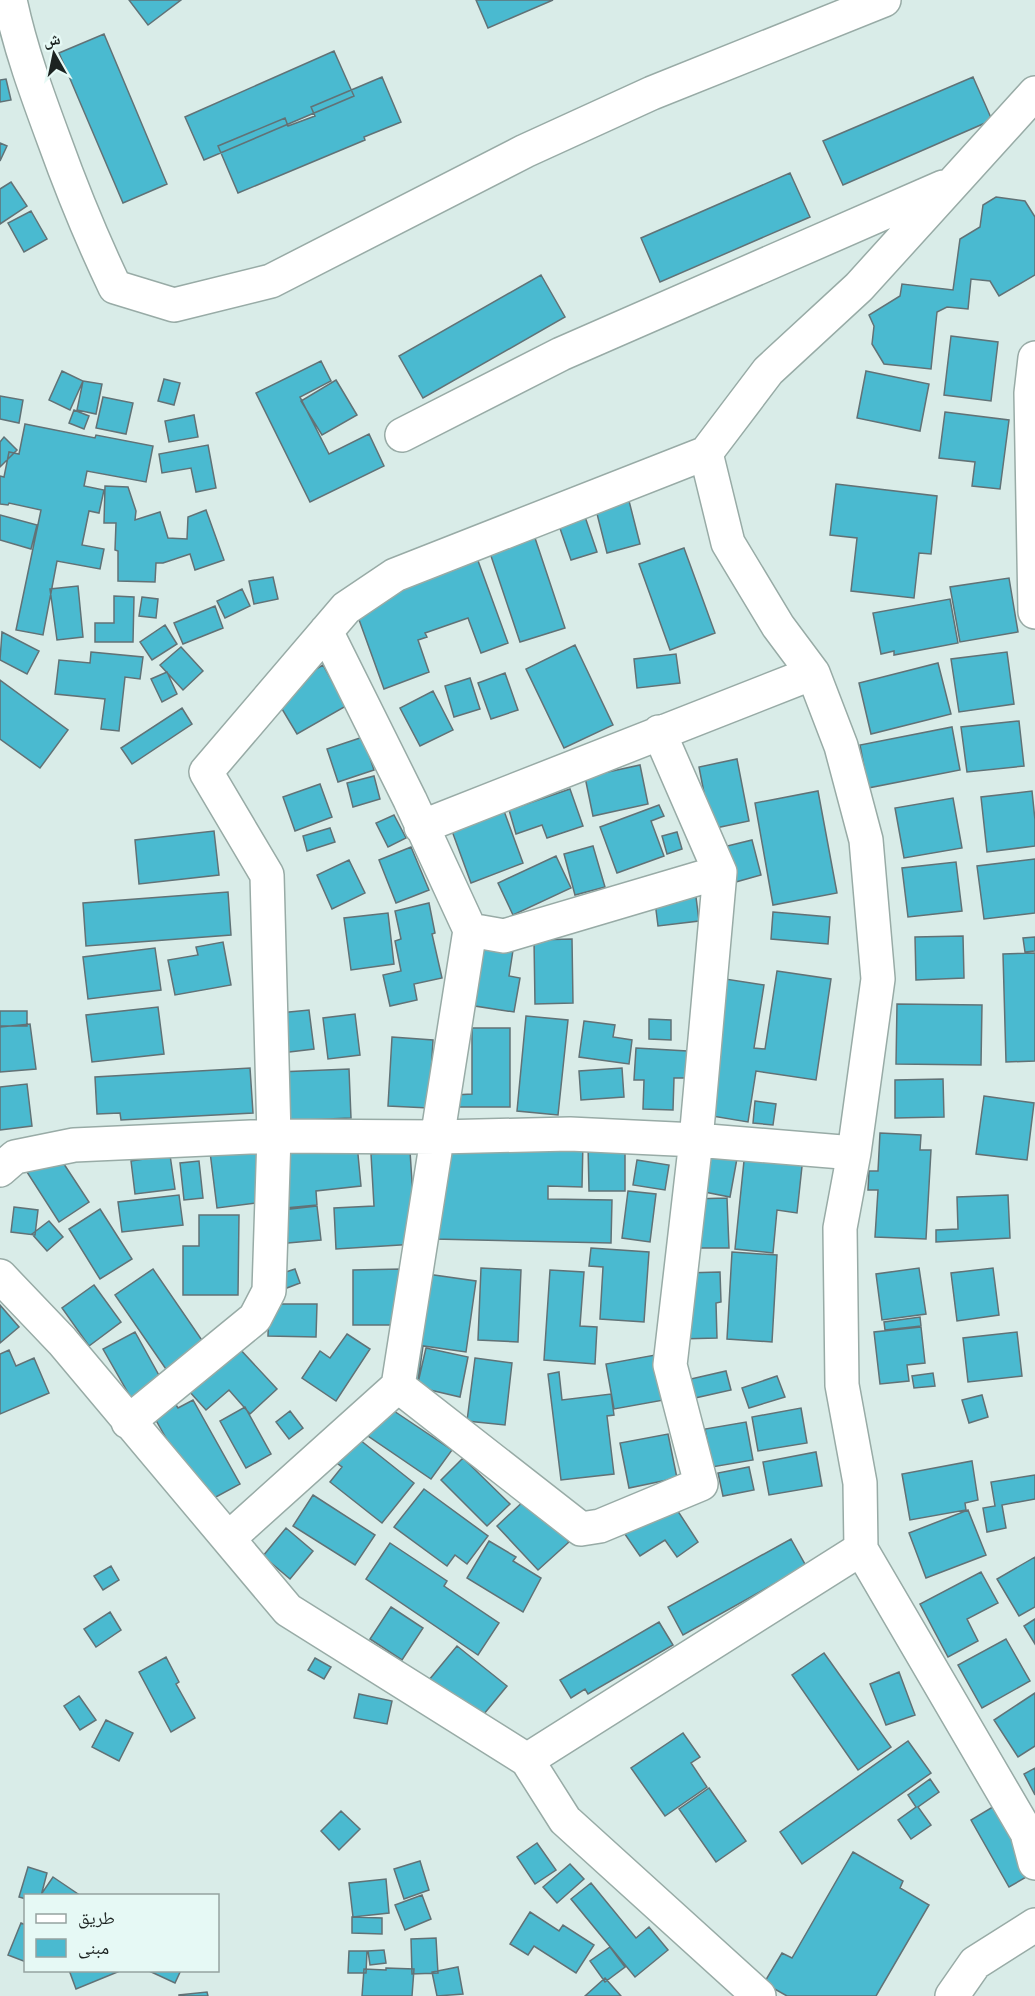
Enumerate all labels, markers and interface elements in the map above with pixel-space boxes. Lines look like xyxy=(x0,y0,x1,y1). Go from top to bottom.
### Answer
north arrow xyxy=(24,24,84,84)
text: ش xyxy=(42,27,62,51)
legend xyxy=(24,1894,219,1972)
text: طريق xyxy=(78,1905,115,1930)
text: مبنى xyxy=(78,1935,109,1960)

